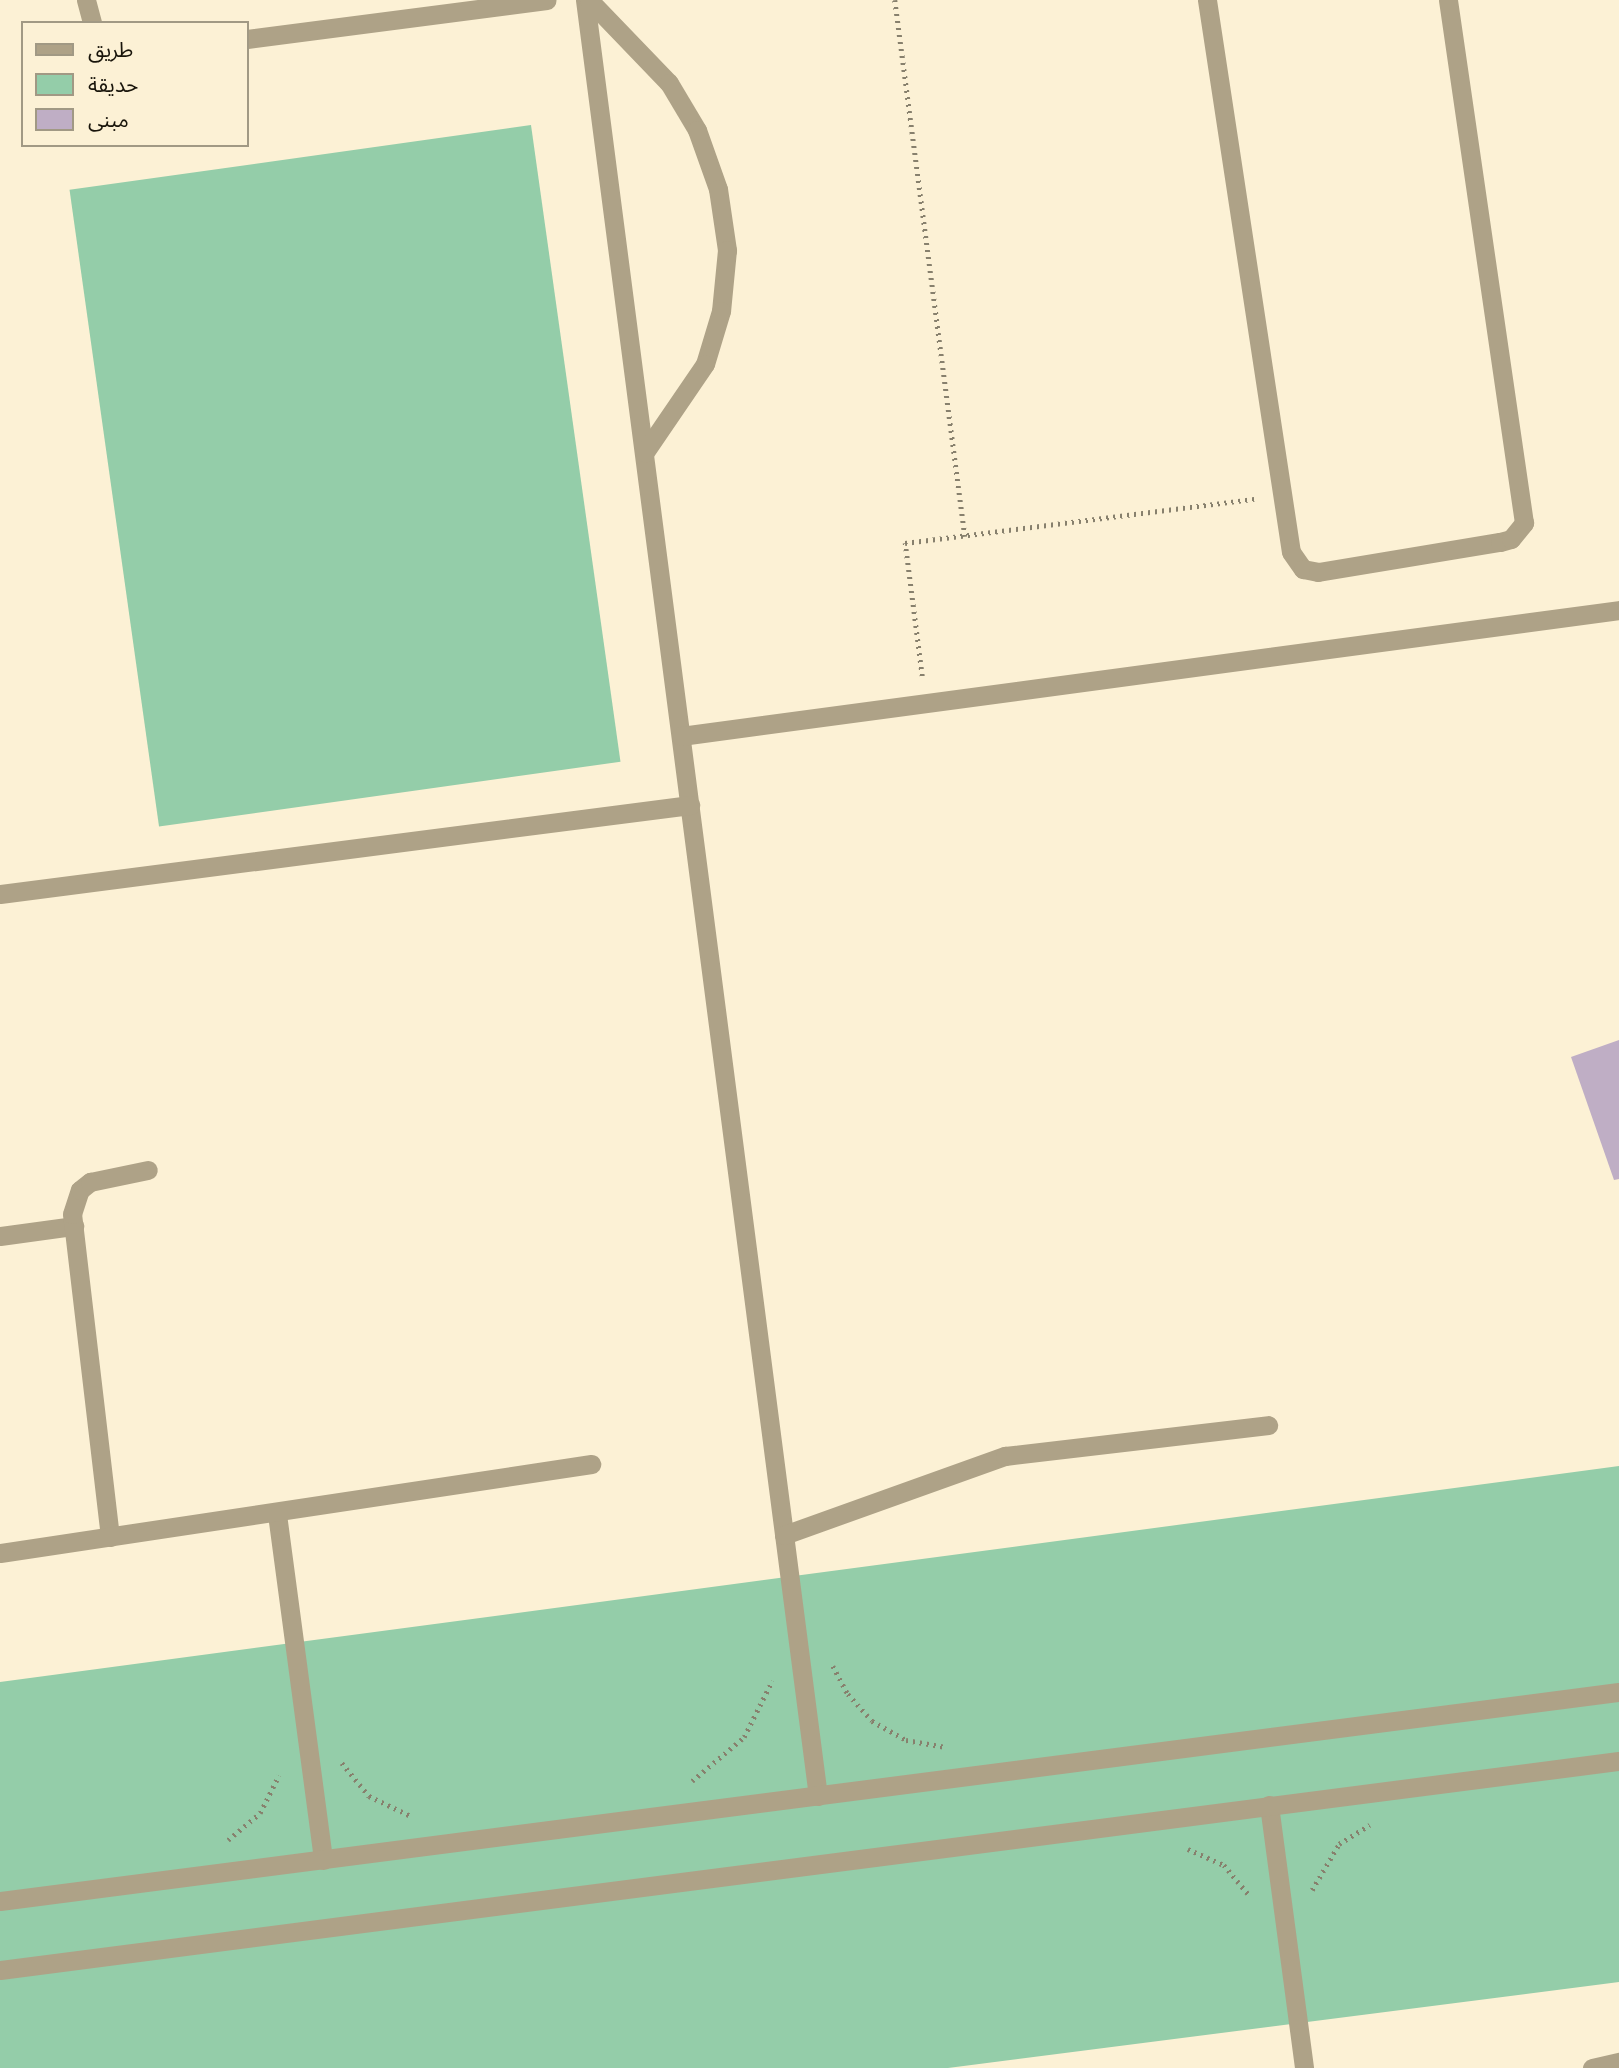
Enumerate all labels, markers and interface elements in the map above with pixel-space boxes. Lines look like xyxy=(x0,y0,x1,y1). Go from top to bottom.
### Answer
legend xyxy=(21,21,248,147)
text: طريق xyxy=(88,37,133,62)
text: حديقة xyxy=(88,72,138,97)
text: مبنى xyxy=(88,107,129,132)

